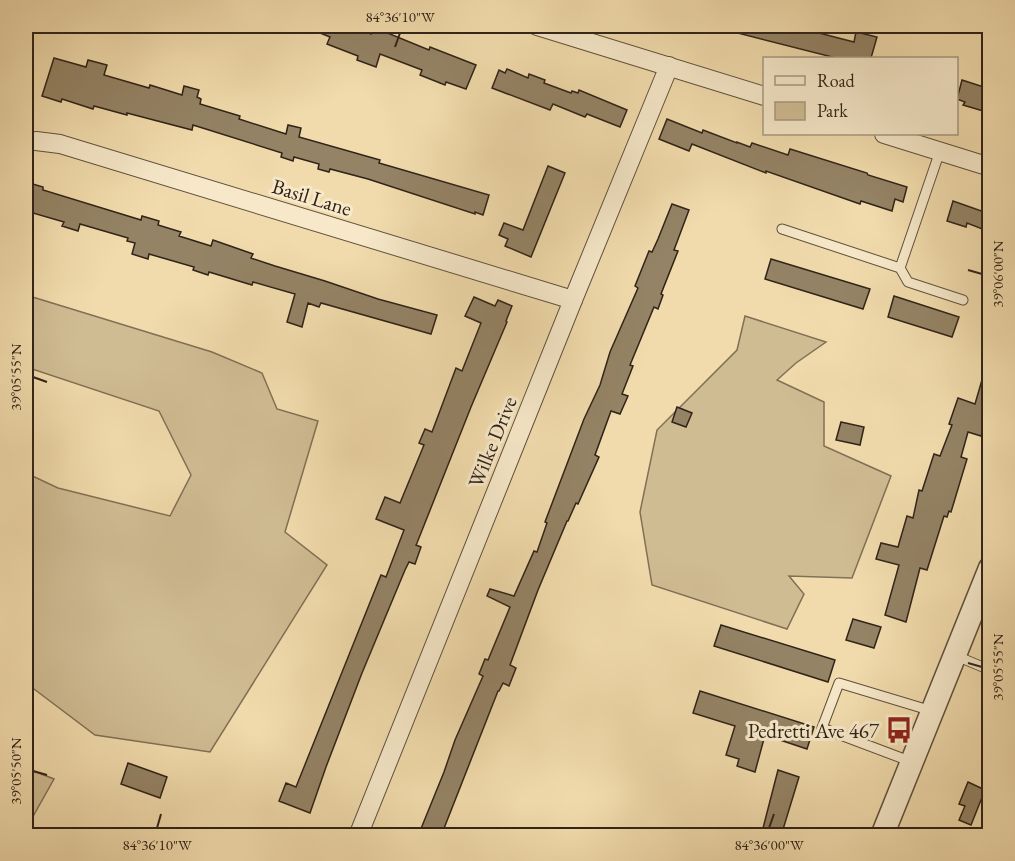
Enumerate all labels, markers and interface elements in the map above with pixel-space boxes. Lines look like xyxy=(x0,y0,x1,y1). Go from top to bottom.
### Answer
text: 84°36'10"W xyxy=(365,7,435,26)
legend xyxy=(763,57,958,135)
text: Road xyxy=(817,69,856,92)
text: Park xyxy=(817,99,848,122)
street label: Basil Lane xyxy=(269,172,355,222)
text: 39°06'00"N xyxy=(988,240,1007,308)
text: 39°05'55"N xyxy=(6,343,25,411)
street label: Wilke Drive xyxy=(461,392,523,492)
text: 39°05'55"N xyxy=(988,633,1007,701)
bus stop icon: Pedretti Ave 467 xyxy=(884,715,914,745)
place label: Pedretti Ave 467 xyxy=(748,717,880,744)
text: 39°05'50"N xyxy=(6,737,25,805)
text: 84°36'10"W xyxy=(122,835,192,854)
text: 84°36'00"W xyxy=(734,835,804,854)

